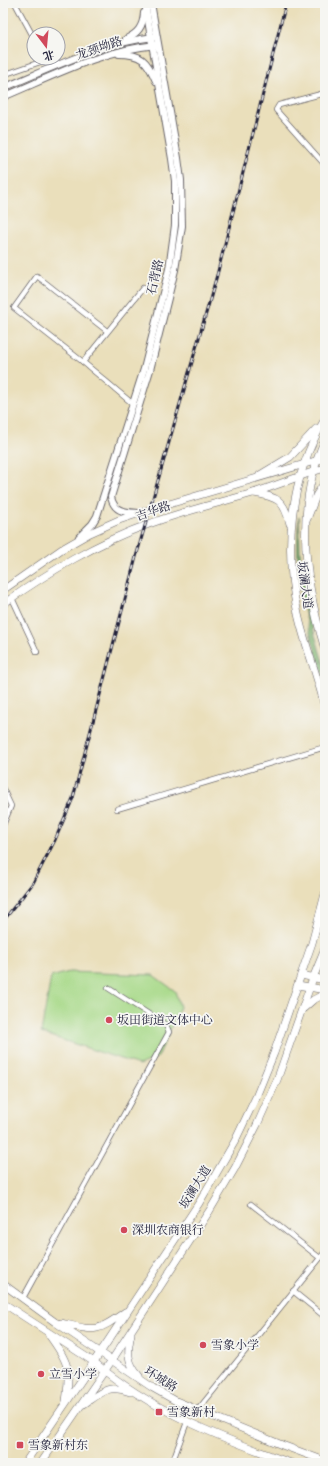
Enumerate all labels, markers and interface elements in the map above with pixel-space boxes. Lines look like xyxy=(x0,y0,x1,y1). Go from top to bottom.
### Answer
north arrow xyxy=(26,26,66,66)
street label: 龙颈坳路 xyxy=(74,33,124,63)
text: 北 xyxy=(41,46,56,64)
street label: 石背路 xyxy=(143,258,167,296)
street label: 吉华路 xyxy=(133,498,173,524)
street label: 坂澜大道 xyxy=(294,560,316,610)
place label: 坂田街道文体中心 xyxy=(117,1012,213,1028)
marker: 坂田街道文体中心 xyxy=(104,1015,114,1025)
street label: 坂澜大道 xyxy=(175,1162,215,1212)
place label: 深圳农商银行 xyxy=(132,1222,204,1238)
marker: 深圳农商银行 xyxy=(119,1225,129,1235)
place label: 雪象小学 xyxy=(211,1337,259,1353)
marker: 雪象小学 xyxy=(198,1340,208,1350)
street label: 环城路 xyxy=(141,1363,181,1395)
place label: 立雪小学 xyxy=(49,1366,97,1382)
marker: 立雪小学 xyxy=(36,1369,46,1379)
place label: 雪象新村 xyxy=(167,1404,215,1420)
marker: 雪象新村 xyxy=(154,1407,164,1417)
place label: 雪象新村东 xyxy=(28,1437,88,1453)
marker: 雪象新村东 xyxy=(15,1440,25,1450)

